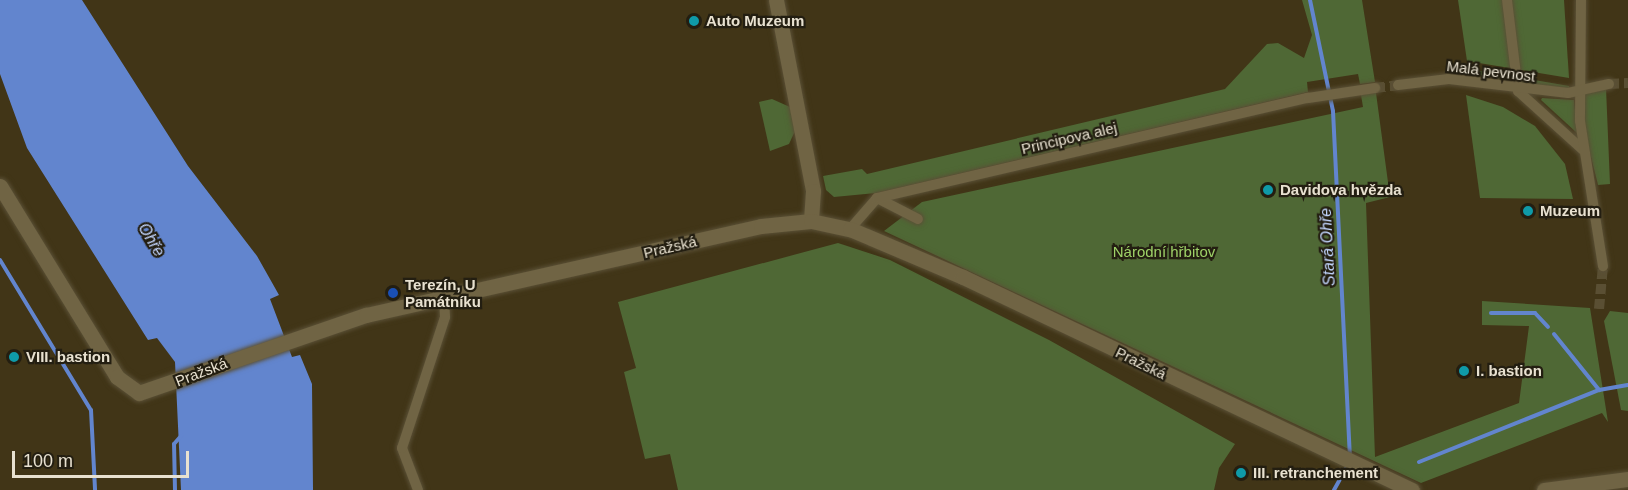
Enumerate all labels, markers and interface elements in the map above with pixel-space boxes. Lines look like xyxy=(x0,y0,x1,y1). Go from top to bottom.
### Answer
place label: Auto Muzeum xyxy=(706,12,804,30)
marker: Auto Muzeum xyxy=(687,14,701,28)
street label: Malá pevnost xyxy=(1446,57,1536,85)
street label: Principova alej xyxy=(1019,118,1119,158)
place label: Davidova hvězda xyxy=(1280,181,1402,199)
marker: Davidova hvězda xyxy=(1261,183,1275,197)
place label: Muzeum xyxy=(1540,202,1600,220)
marker: Muzeum xyxy=(1521,204,1535,218)
water label: Stará Ohře xyxy=(1316,207,1340,287)
water label: Ohře xyxy=(134,220,168,260)
street label: Pražská xyxy=(642,232,698,262)
park label: Národní hřbitov xyxy=(1113,243,1215,261)
place label: Terezín, U Památníku xyxy=(405,275,481,310)
marker: Terezín, U Památníku xyxy=(386,286,400,300)
street label: Pražská xyxy=(1113,343,1169,383)
place label: VIII. bastion xyxy=(26,348,110,366)
marker: VIII. bastion xyxy=(7,350,21,364)
street label: Pražská xyxy=(172,354,230,390)
place label: I. bastion xyxy=(1476,362,1542,380)
marker: I. bastion xyxy=(1457,364,1471,378)
scale bar xyxy=(15,439,192,477)
text: 100 m xyxy=(23,451,73,471)
place label: III. retranchement xyxy=(1253,464,1378,482)
marker: III. retranchement xyxy=(1234,466,1248,480)

